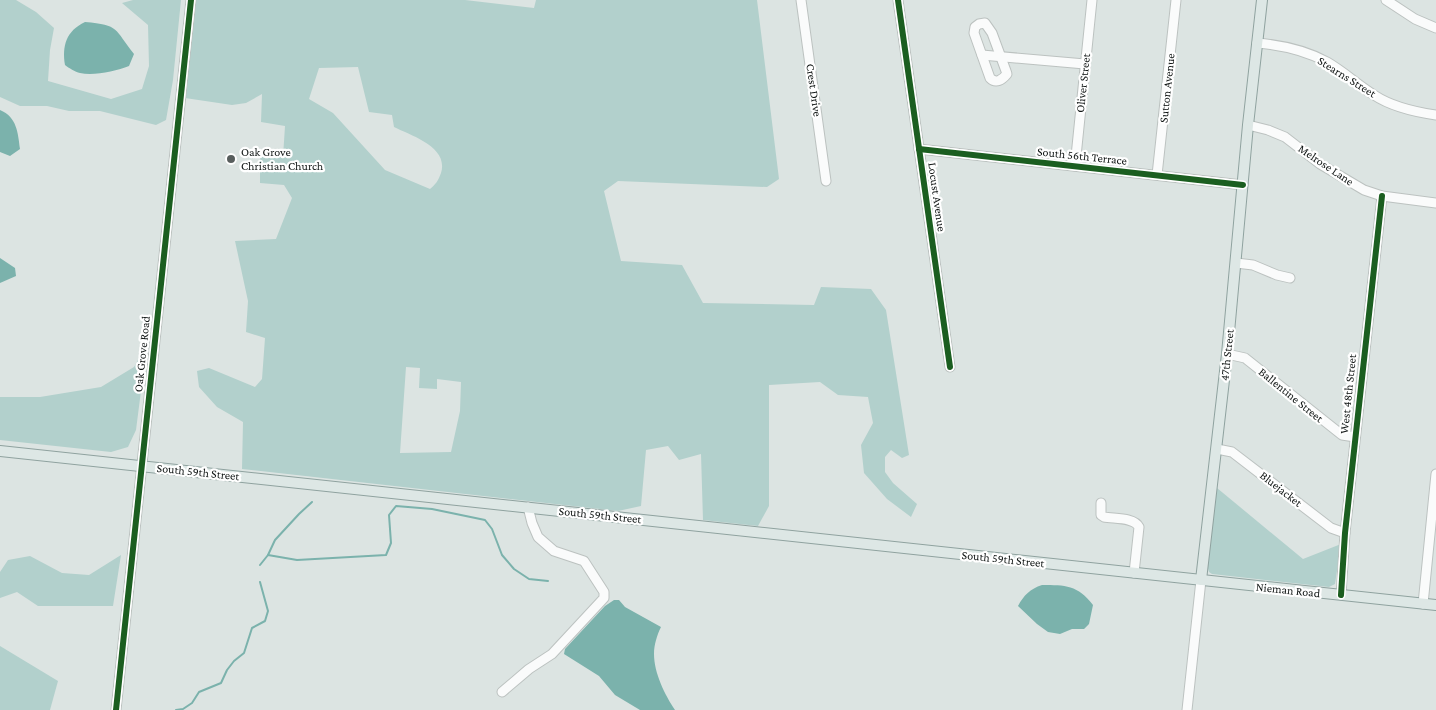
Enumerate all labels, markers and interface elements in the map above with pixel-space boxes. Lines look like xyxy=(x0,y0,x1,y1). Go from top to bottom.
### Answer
street label: Oliver Street xyxy=(1073,52,1093,113)
street label: Sutton Avenue xyxy=(1156,53,1178,123)
street label: Stearns Street xyxy=(1315,54,1380,101)
street label: Crest Drive xyxy=(803,63,825,117)
street label: Melrose Lane xyxy=(1296,141,1356,189)
street label: South 56th Terrace xyxy=(1036,144,1128,168)
place label: Oak Grove Christian Church xyxy=(241,145,324,173)
marker: Oak Grove Christian Church xyxy=(225,153,237,165)
street label: Locust Avenue xyxy=(925,162,949,232)
street label: Oak Grove Road xyxy=(131,315,153,393)
street label: 47th Street xyxy=(1217,327,1237,382)
street label: West 48th Street xyxy=(1337,352,1359,435)
street label: Ballentine Street xyxy=(1256,365,1327,426)
street label: South 59th Street xyxy=(156,461,241,483)
street label: Bluejacket xyxy=(1257,468,1306,510)
street label: South 59th Street xyxy=(558,504,643,526)
street label: South 59th Street xyxy=(961,548,1046,570)
street label: Nieman Road xyxy=(1255,580,1321,600)

